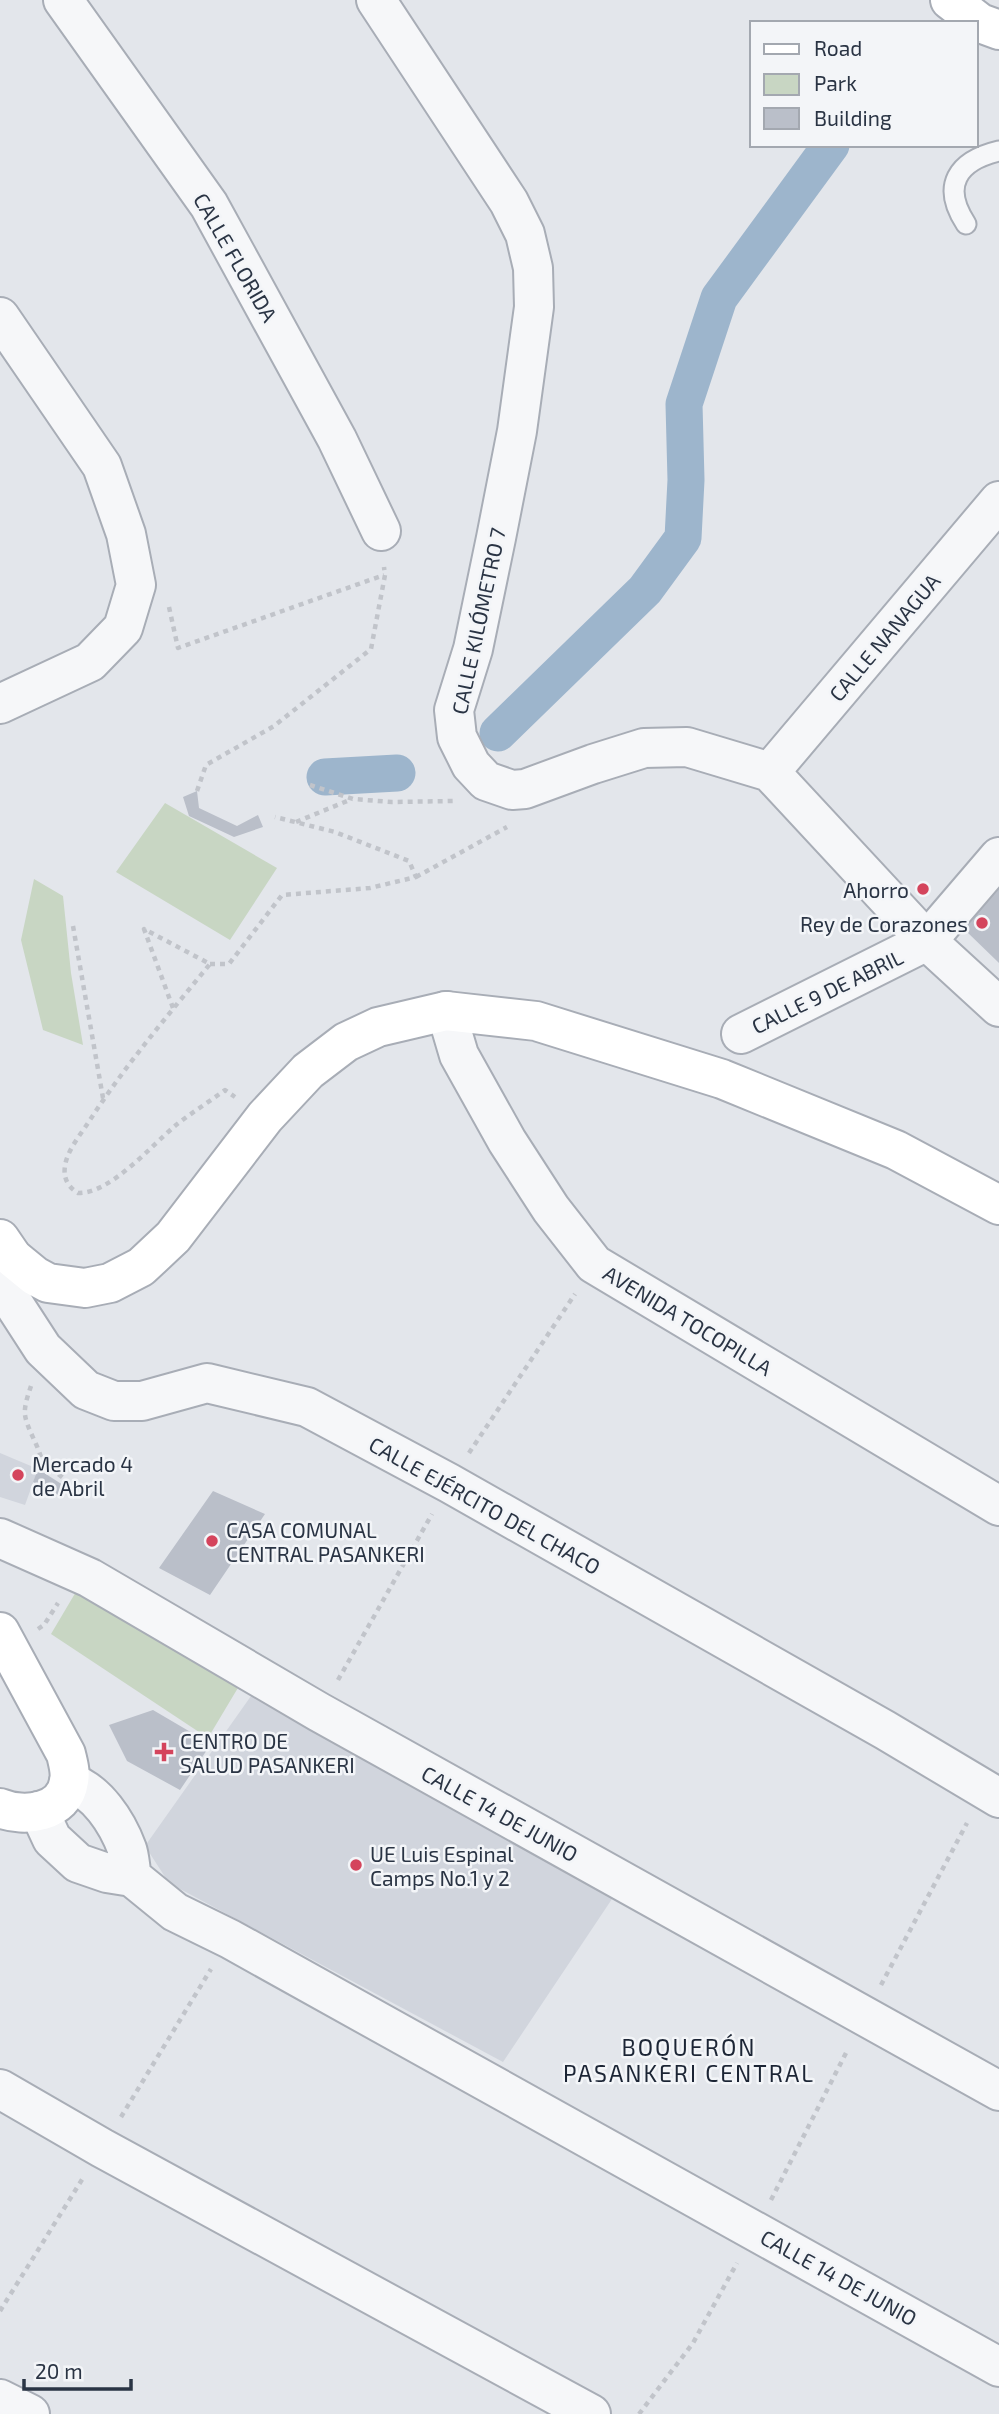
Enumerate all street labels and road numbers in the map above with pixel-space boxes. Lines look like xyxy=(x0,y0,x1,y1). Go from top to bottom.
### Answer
street label: CALLE FLORIDA xyxy=(189,188,283,326)
street label: CALLE KILÓMETRO 7 xyxy=(446,525,510,717)
street label: CALLE NANAGUA xyxy=(823,568,945,706)
street label: CALLE 9 DE ABRIL xyxy=(747,944,907,1038)
street label: AVENIDA TOCOPILLA xyxy=(599,1260,777,1380)
street label: CALLE EJÉRCITO DEL CHACO xyxy=(365,1431,605,1579)
street label: CALLE 14 DE JUNIO xyxy=(418,1760,582,1866)
street label: CALLE 14 DE JUNIO xyxy=(757,2224,921,2330)

